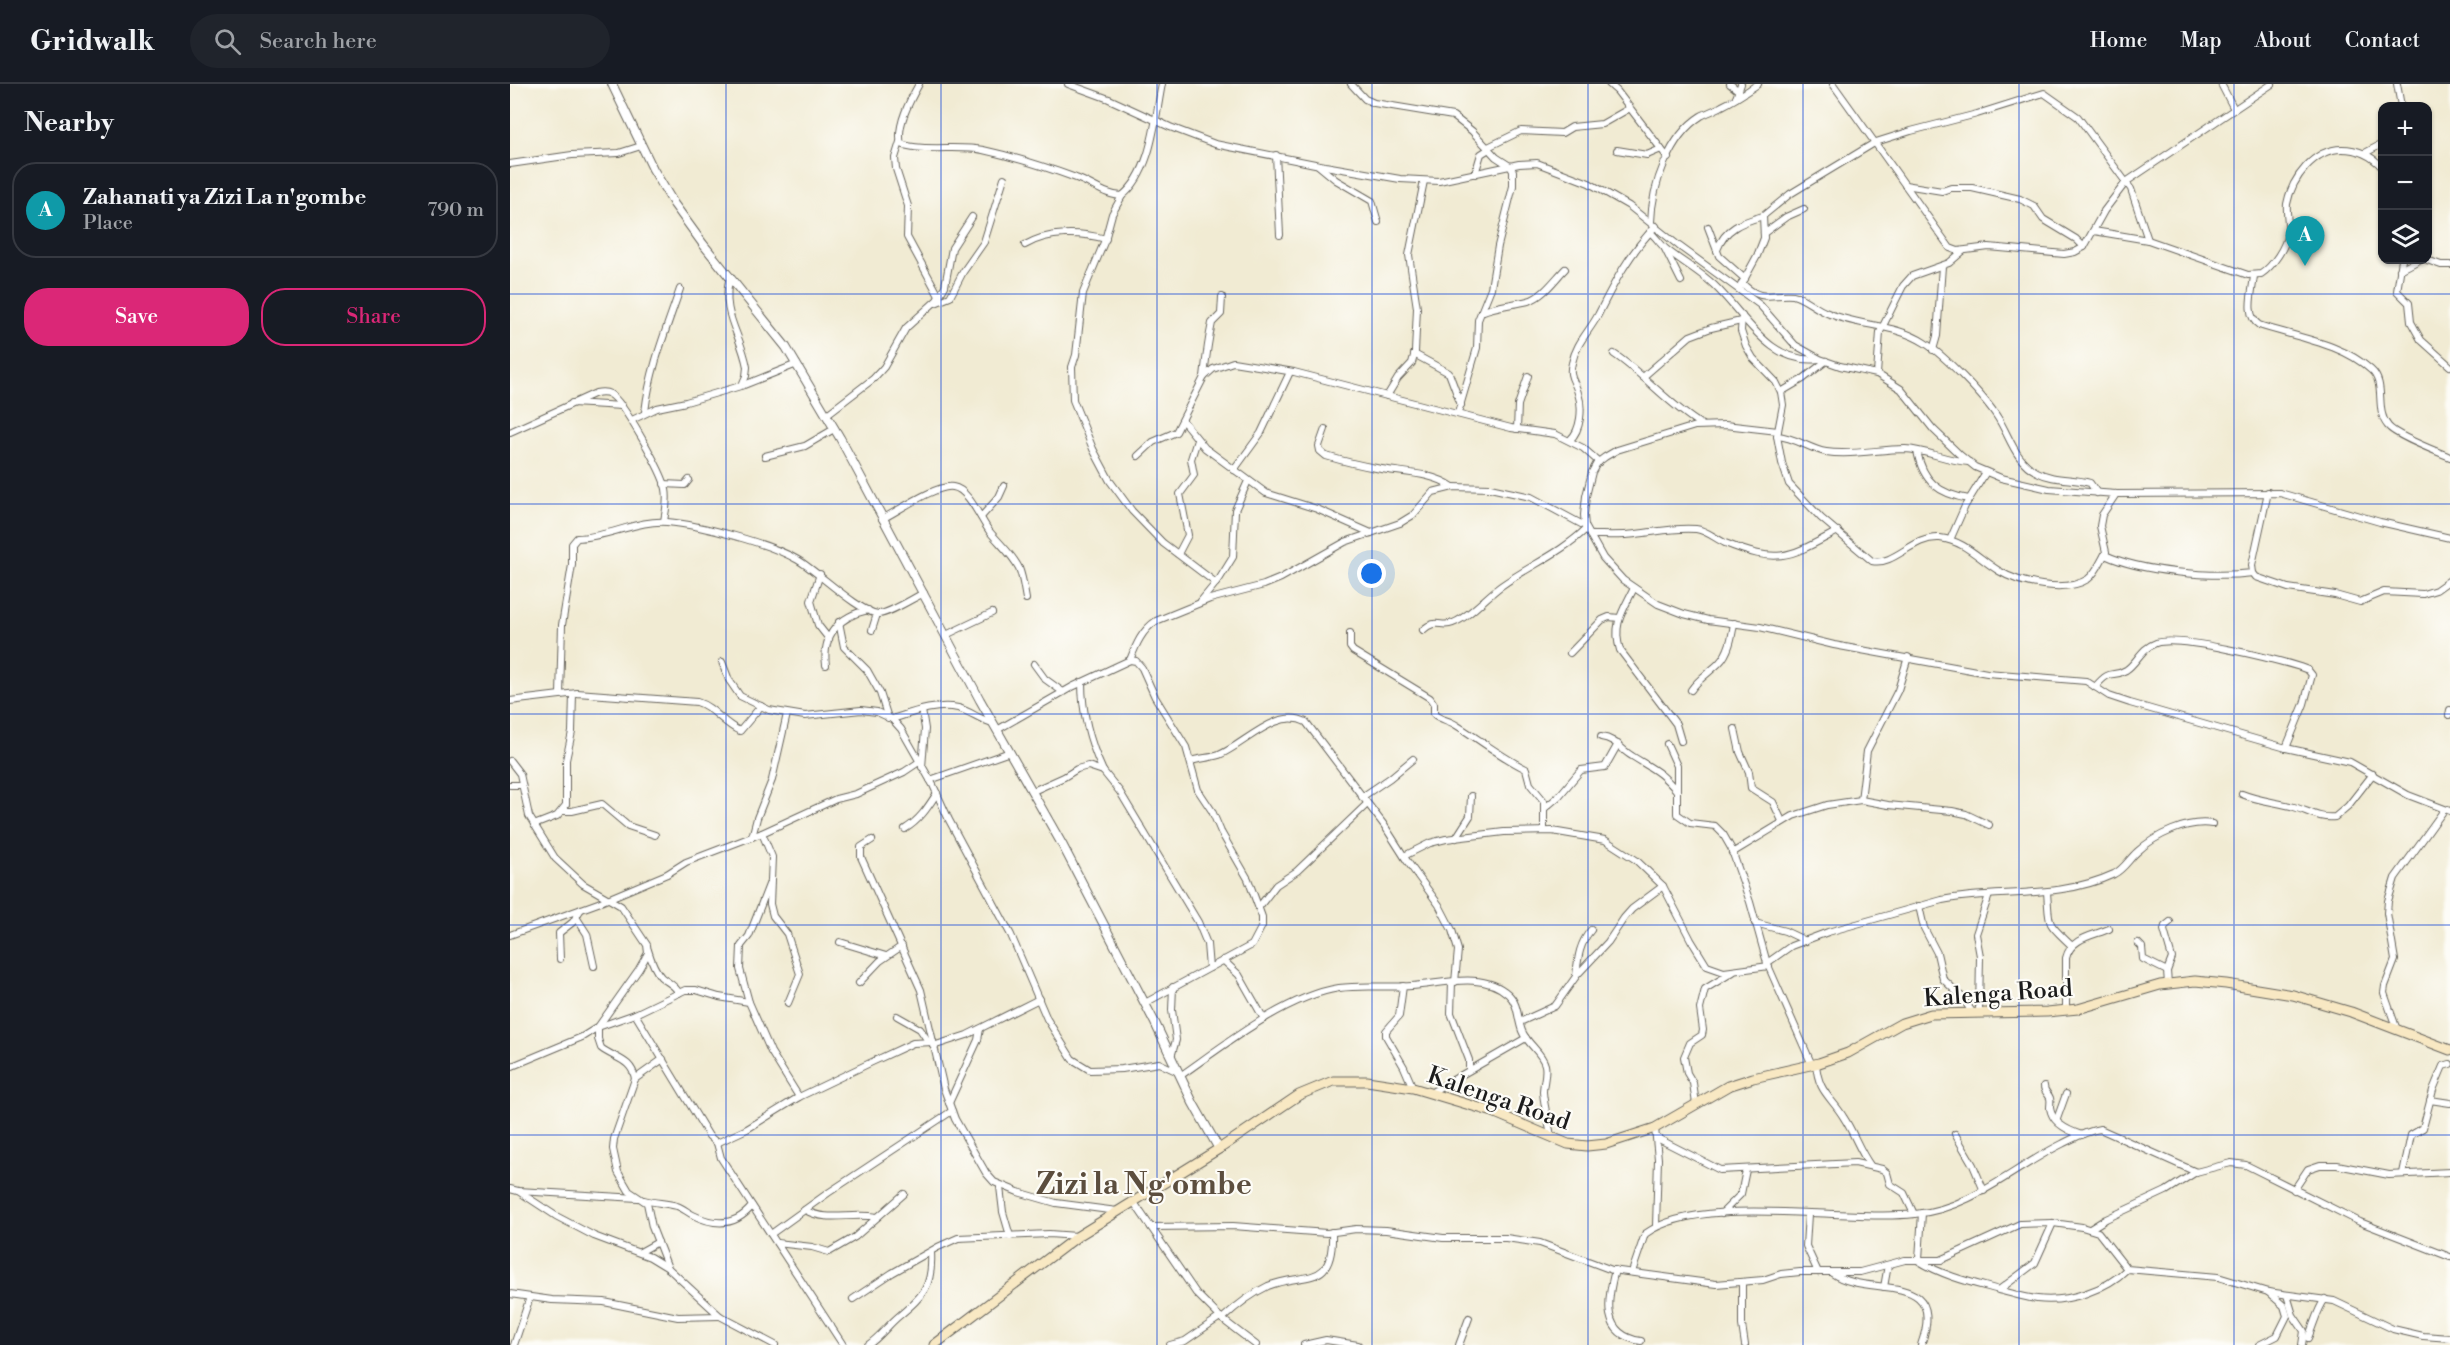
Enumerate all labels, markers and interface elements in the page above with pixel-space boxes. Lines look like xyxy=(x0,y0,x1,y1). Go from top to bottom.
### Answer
search box xyxy=(190,14,610,68)
text: Gridwalk xyxy=(30,24,154,59)
icon: search xyxy=(211,25,244,58)
text: Search here xyxy=(259,28,377,55)
text: Home xyxy=(2090,28,2147,54)
text: Map xyxy=(2180,28,2222,54)
text: About xyxy=(2255,28,2312,54)
text: Contact xyxy=(2345,28,2420,54)
map controls xyxy=(2378,102,2432,264)
button: + xyxy=(2378,102,2432,156)
text: Nearby xyxy=(24,107,114,139)
button: − xyxy=(2378,156,2432,210)
text: Zahanati ya Zizi La n'gombe xyxy=(83,184,366,211)
text: A xyxy=(38,198,53,223)
text: 790 m xyxy=(427,198,484,223)
button: layers xyxy=(2378,210,2432,264)
text: Place xyxy=(83,211,133,236)
pin: A xyxy=(2286,216,2324,266)
button: Save xyxy=(24,288,249,346)
button: Share xyxy=(261,288,486,346)
your location xyxy=(1357,559,1386,588)
street label: Kalenga Road xyxy=(1923,974,2074,1014)
street label: Kalenga Road xyxy=(1423,1060,1574,1138)
district label: Zizi la Ng'ombe xyxy=(1036,1166,1252,1204)

